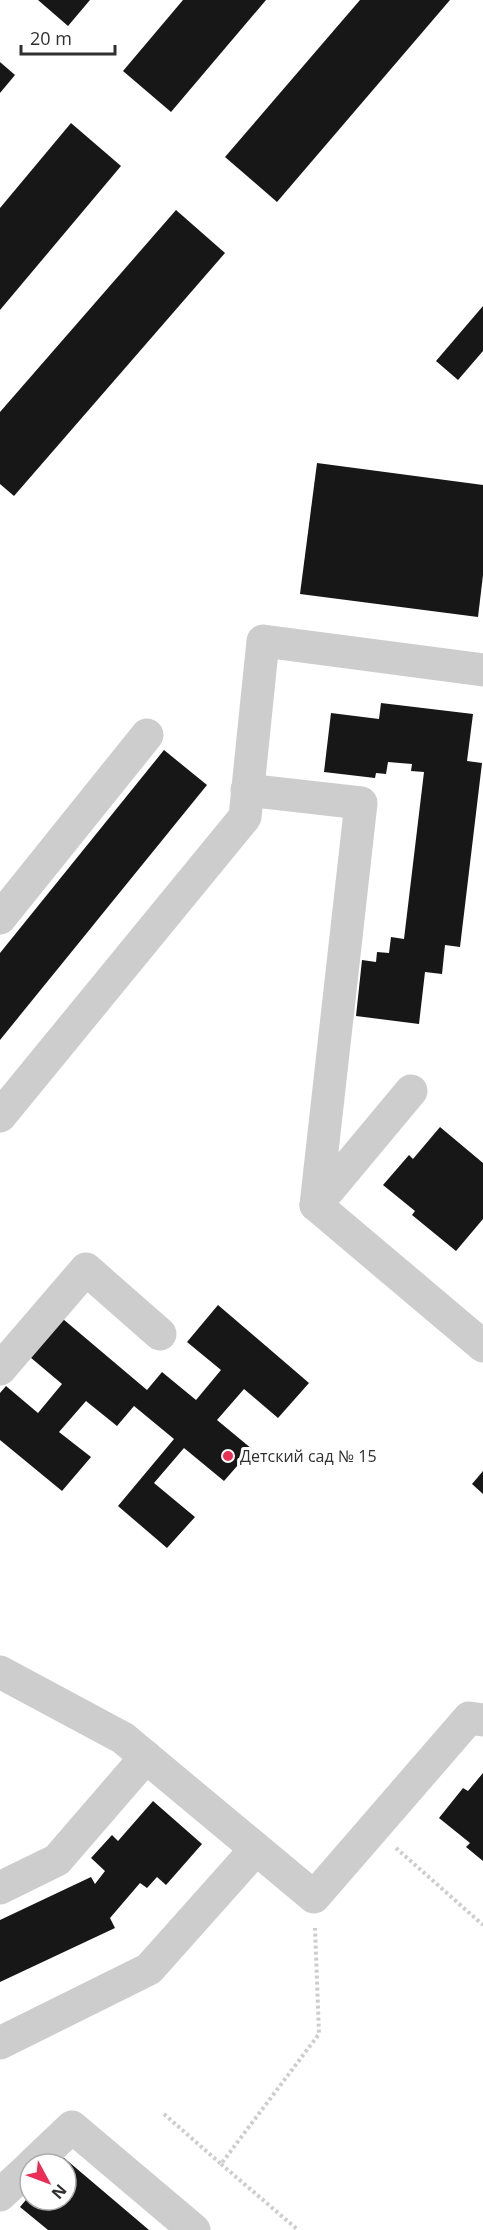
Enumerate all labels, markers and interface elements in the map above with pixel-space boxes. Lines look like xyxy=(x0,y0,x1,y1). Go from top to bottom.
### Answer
scale bar xyxy=(21,18,116,56)
text: 20 m xyxy=(30,26,72,50)
place label: Детский сад № 15 xyxy=(240,1445,377,1467)
marker: Детский сад № 15 xyxy=(221,1449,235,1463)
north arrow xyxy=(18,2152,78,2212)
text: N xyxy=(47,2180,72,2204)

